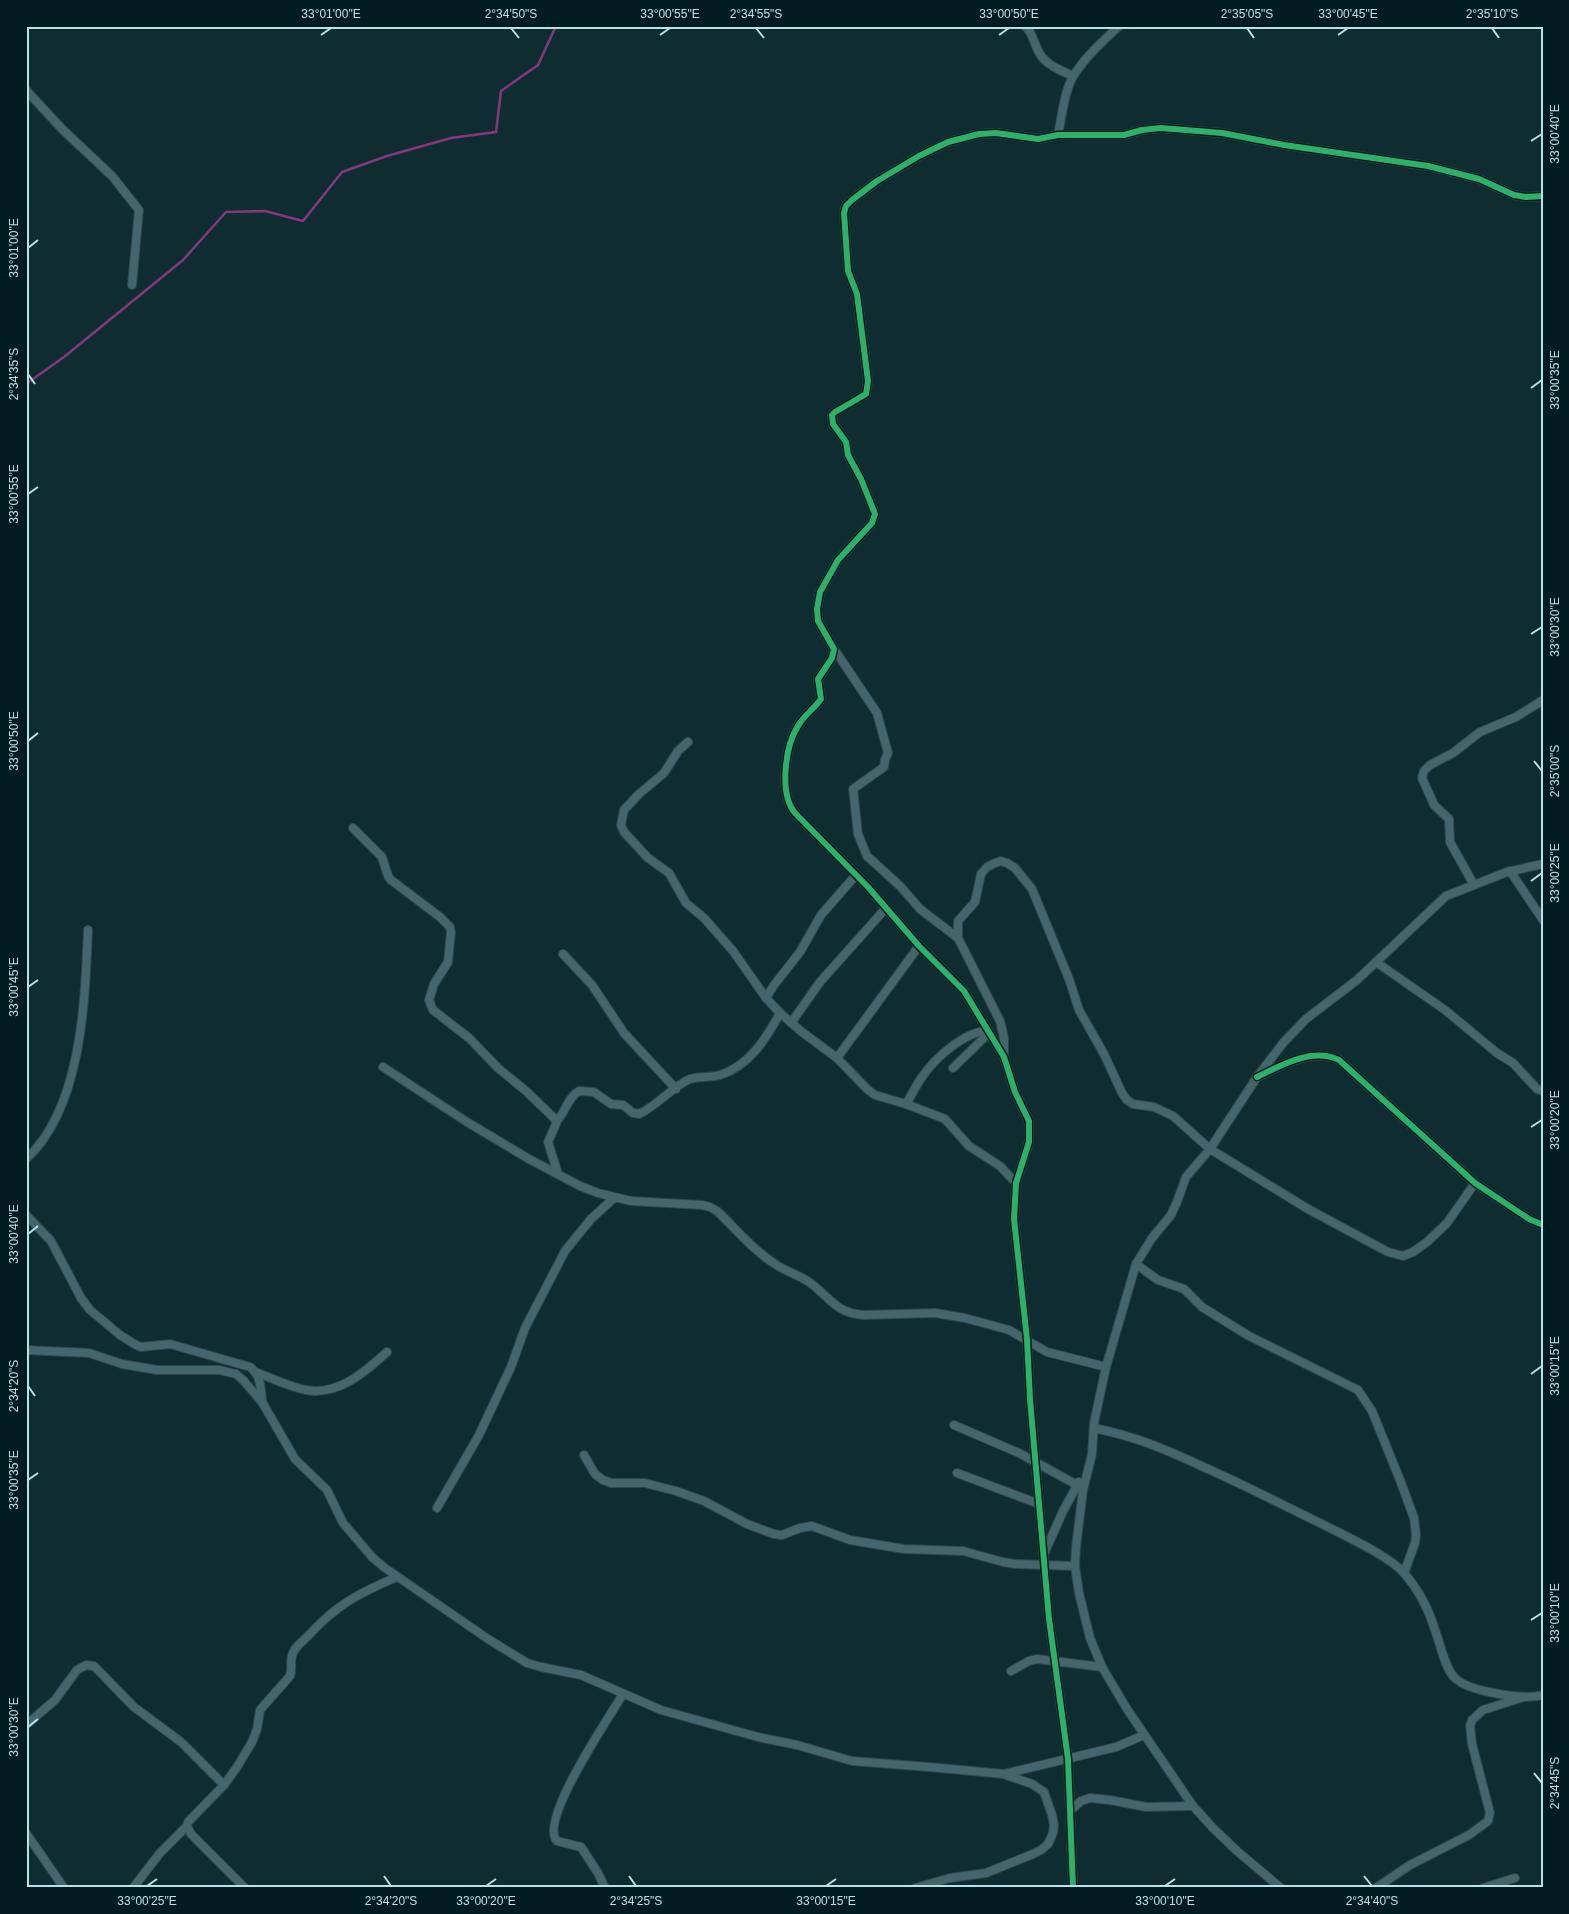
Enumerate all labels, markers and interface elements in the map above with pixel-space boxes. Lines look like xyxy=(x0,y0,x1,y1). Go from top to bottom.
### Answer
text: 33°01'00"E xyxy=(301,7,361,21)
text: 2°34'50"S xyxy=(485,7,537,21)
text: 33°00'55"E xyxy=(640,7,700,21)
text: 2°34'55"S xyxy=(730,7,782,21)
text: 33°00'50"E xyxy=(979,7,1039,21)
text: 2°35'05"S xyxy=(1221,7,1273,21)
text: 33°00'45"E xyxy=(1318,7,1378,21)
text: 2°35'10"S xyxy=(1466,7,1518,21)
text: 33°00'40"E xyxy=(1548,104,1562,164)
text: 33°01'00"E xyxy=(7,218,21,278)
text: 2°34'35"S xyxy=(7,348,21,400)
text: 33°00'35"E xyxy=(1548,350,1562,410)
text: 33°00'55"E xyxy=(7,464,21,524)
text: 33°00'30"E xyxy=(1548,597,1562,657)
text: 33°00'50"E xyxy=(7,711,21,771)
text: 2°35'00"S xyxy=(1548,745,1562,797)
text: 33°00'25"E xyxy=(1548,843,1562,903)
text: 33°00'45"E xyxy=(7,957,21,1017)
text: 33°00'20"E xyxy=(1548,1090,1562,1150)
text: 33°00'40"E xyxy=(7,1204,21,1264)
text: 33°00'15"E xyxy=(1548,1336,1562,1396)
text: 2°34'20"S xyxy=(7,1360,21,1412)
text: 33°00'35"E xyxy=(7,1450,21,1510)
text: 33°00'10"E xyxy=(1548,1583,1562,1643)
text: 33°00'30"E xyxy=(7,1697,21,1757)
text: 2°34'45"S xyxy=(1548,1757,1562,1809)
text: 33°00'25"E xyxy=(117,1894,177,1908)
text: 2°34'20"S xyxy=(365,1894,417,1908)
text: 33°00'20"E xyxy=(456,1894,516,1908)
text: 2°34'25"S xyxy=(610,1894,662,1908)
text: 33°00'15"E xyxy=(796,1894,856,1908)
text: 33°00'10"E xyxy=(1135,1894,1195,1908)
text: 2°34'40"S xyxy=(1346,1894,1398,1908)

